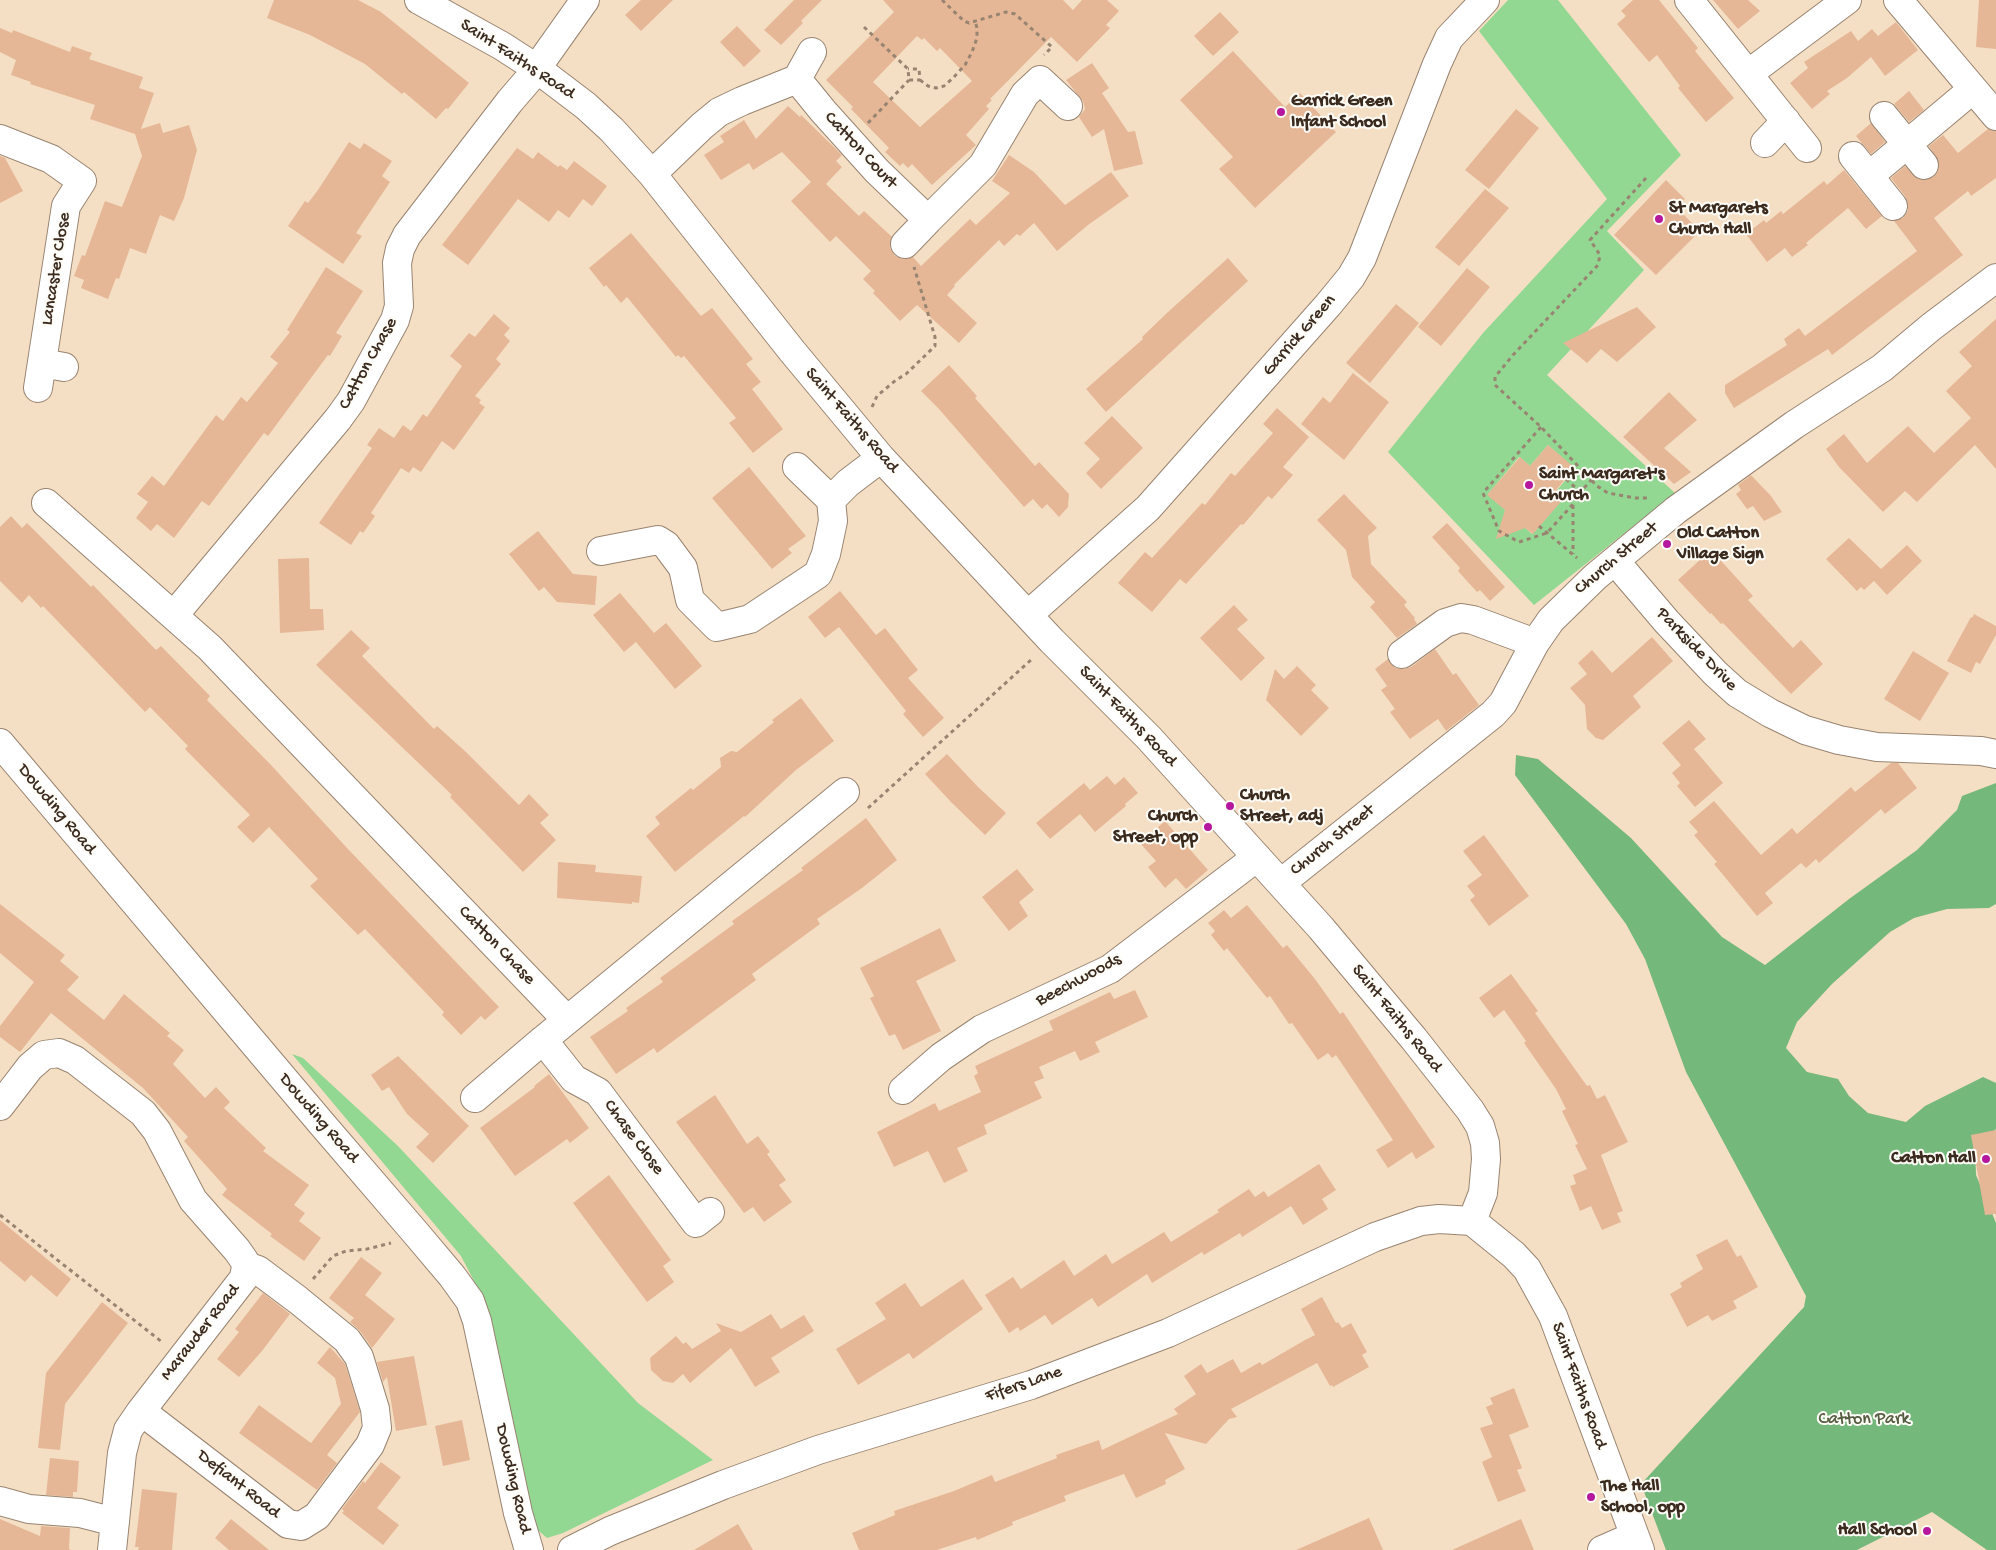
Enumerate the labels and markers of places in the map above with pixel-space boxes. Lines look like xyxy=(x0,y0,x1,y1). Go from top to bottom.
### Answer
place label: Garrick Green Infant School xyxy=(1291,91,1392,134)
marker: Garrick Green Infant School xyxy=(1275,106,1287,118)
place label: St Margarets Church Hall xyxy=(1669,198,1768,240)
marker: St Margarets Church Hall xyxy=(1653,213,1665,225)
place label: Saint Margaret's Church xyxy=(1539,464,1665,506)
marker: Saint Margaret's Church xyxy=(1523,479,1535,491)
place label: Old Catton Village Sign xyxy=(1677,523,1764,566)
marker: Old Catton Village Sign xyxy=(1661,538,1673,550)
place label: Church Street, adj xyxy=(1240,785,1324,828)
marker: Church Street, adj xyxy=(1224,800,1236,812)
place label: Church Street, opp xyxy=(1113,806,1198,849)
marker: Church Street, opp xyxy=(1202,821,1214,833)
place label: Catton Hall xyxy=(1891,1148,1976,1170)
marker: Catton Hall xyxy=(1980,1153,1992,1165)
place label: The Hall School, opp xyxy=(1601,1476,1685,1518)
marker: The Hall School, opp xyxy=(1585,1491,1597,1503)
place label: Hall School xyxy=(1838,1520,1917,1542)
marker: Hall School xyxy=(1921,1525,1933,1537)

